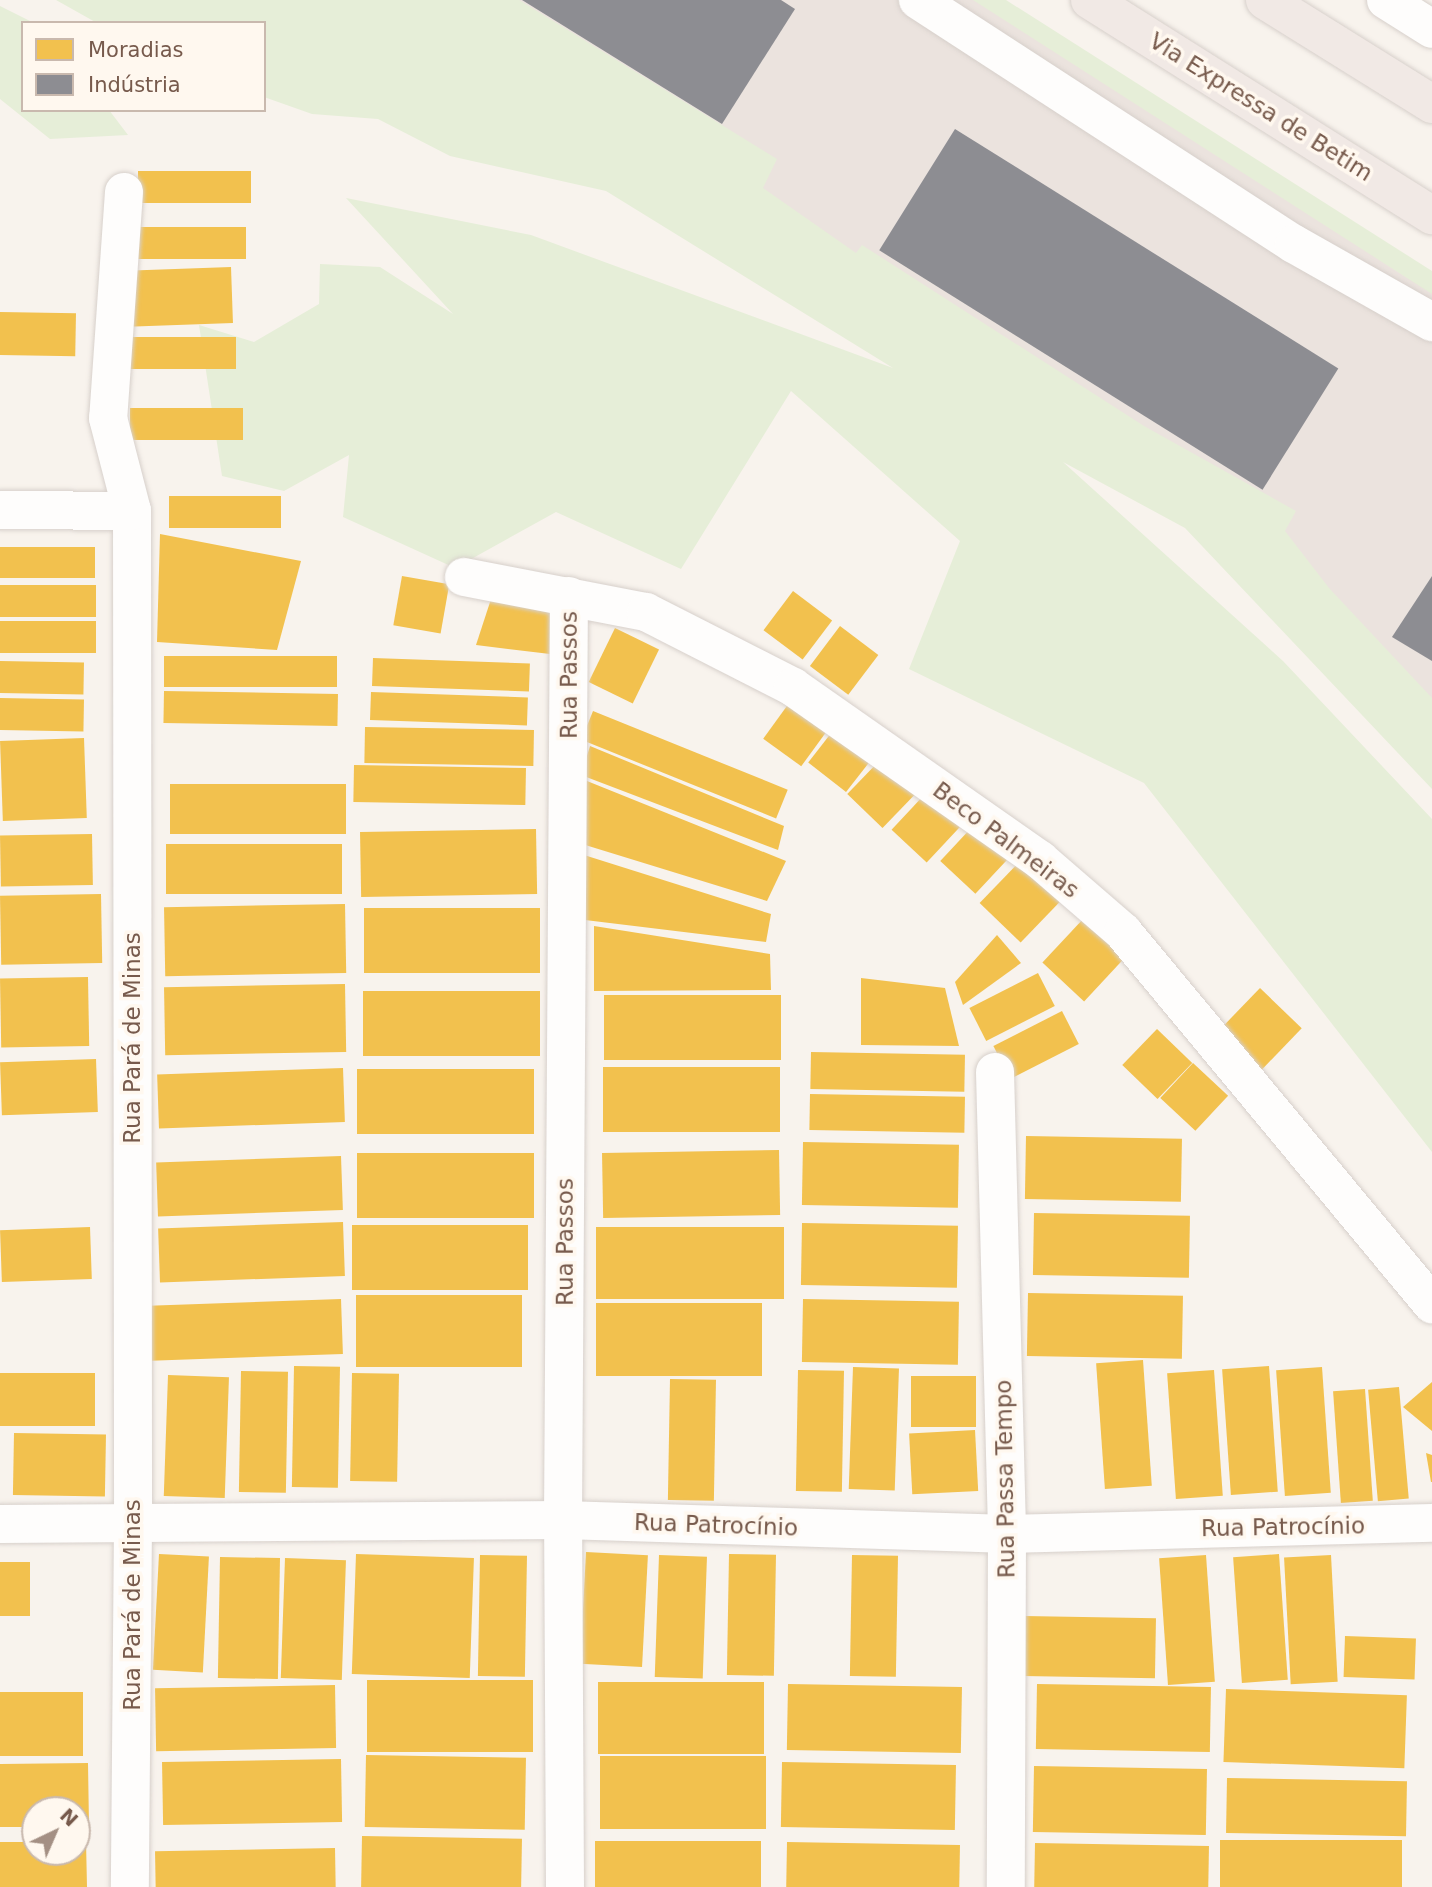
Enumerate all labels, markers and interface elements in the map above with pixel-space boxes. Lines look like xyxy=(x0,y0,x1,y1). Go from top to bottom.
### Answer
legend xyxy=(21,21,266,112)
street label: Via Expressa de Betim xyxy=(1144,27,1378,187)
text: Moradias xyxy=(88,38,183,62)
text: Indústria xyxy=(88,73,181,97)
street label: Rua Passos xyxy=(555,611,583,739)
street label: Beco Palmeiras xyxy=(928,776,1084,904)
street label: Rua Pará de Minas xyxy=(118,932,146,1144)
street label: Rua Passos xyxy=(551,1178,579,1306)
street label: Rua Passa Tempo xyxy=(989,1379,1021,1579)
street label: Rua Pará de Minas xyxy=(118,1499,146,1711)
street label: Rua Patrocínio xyxy=(634,1508,798,1542)
street label: Rua Patrocínio xyxy=(1201,1512,1365,1542)
north arrow xyxy=(21,1796,91,1866)
text: N xyxy=(56,1804,83,1831)

